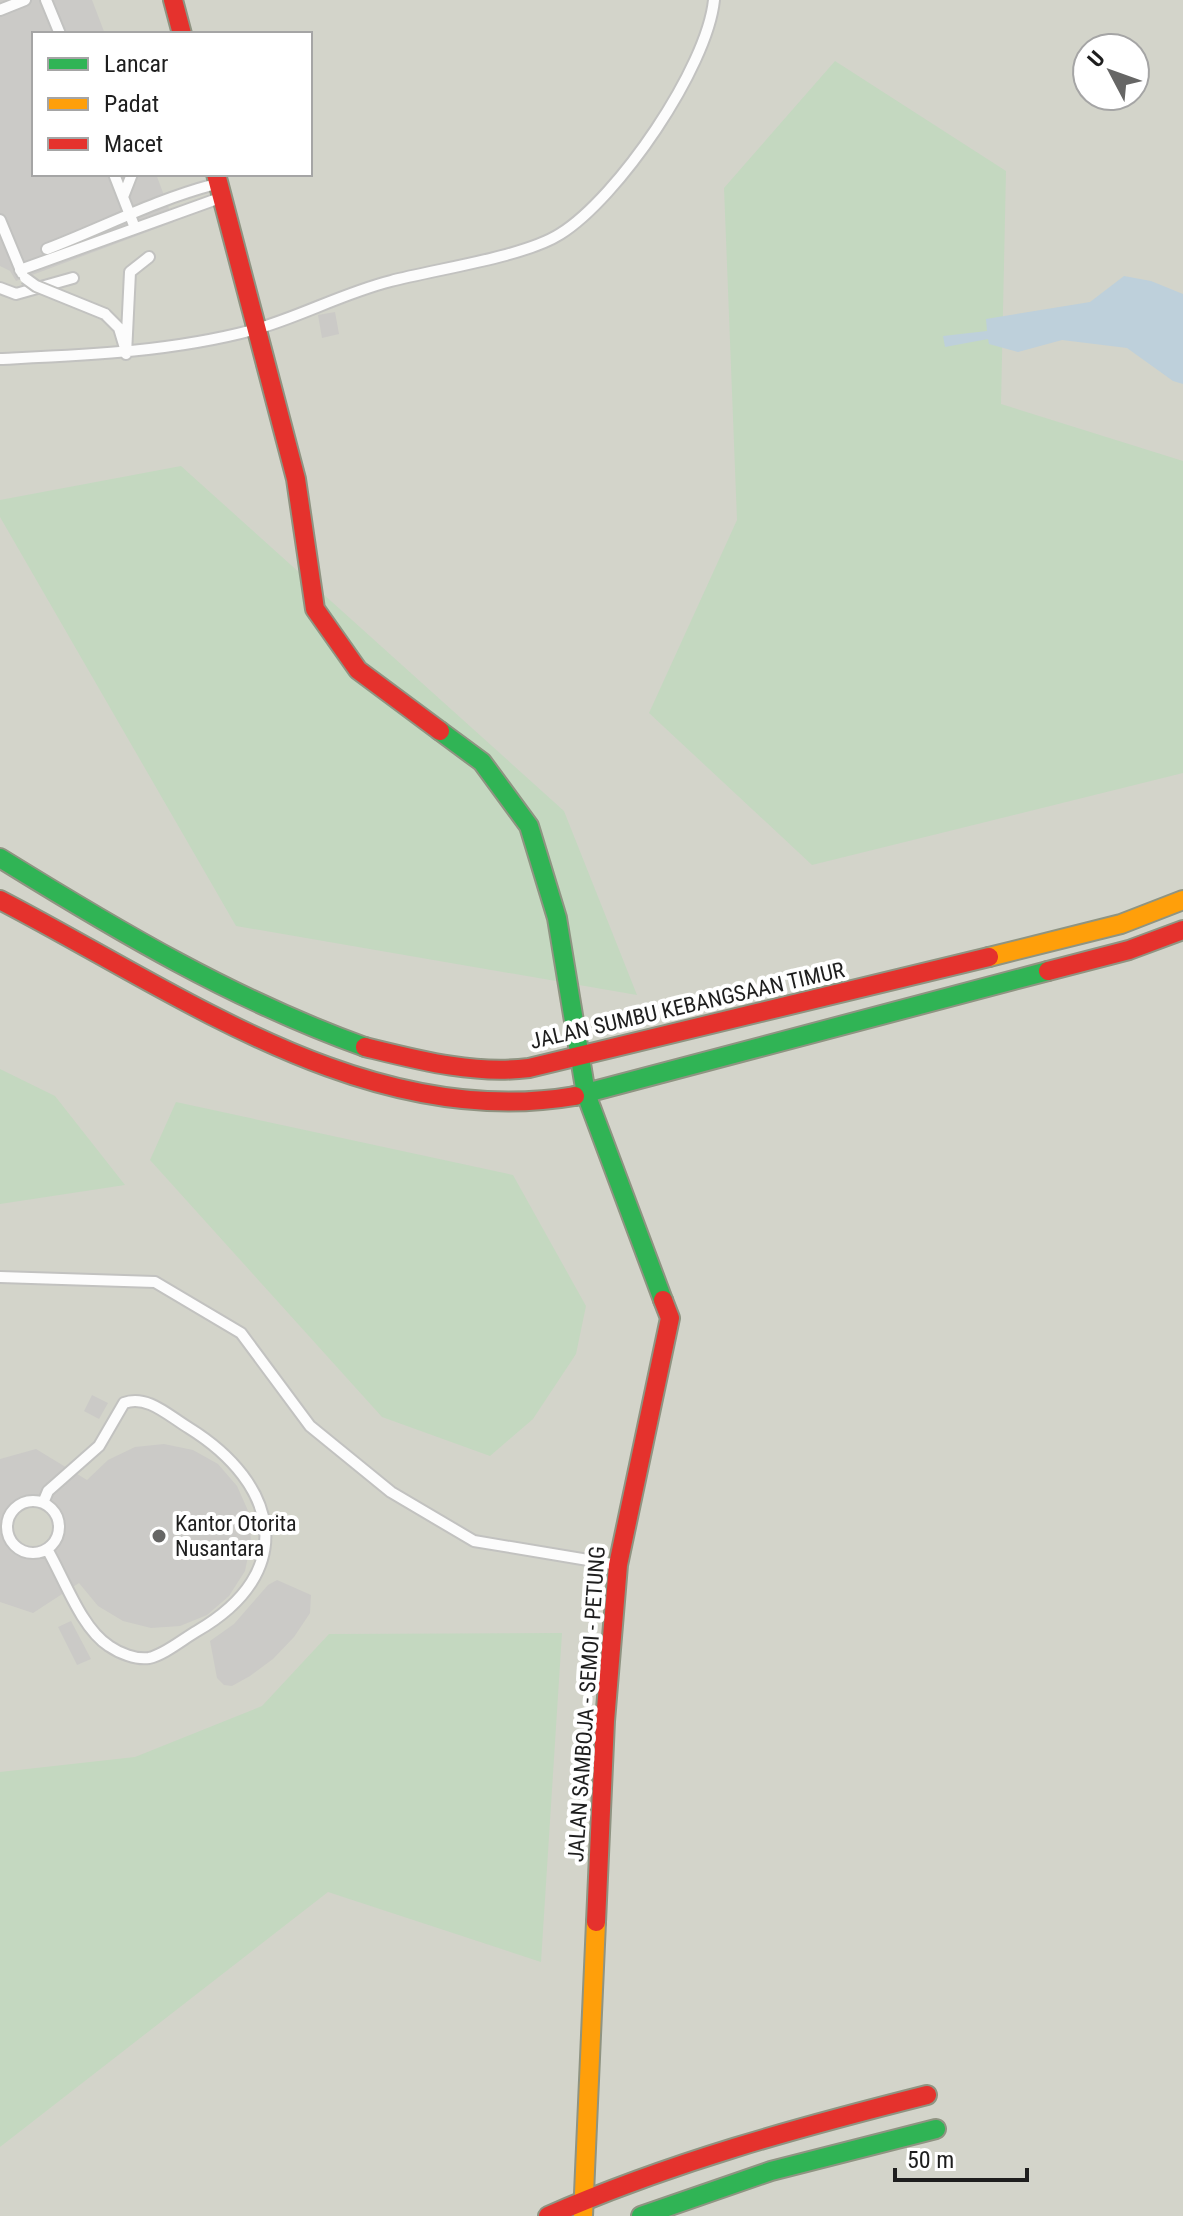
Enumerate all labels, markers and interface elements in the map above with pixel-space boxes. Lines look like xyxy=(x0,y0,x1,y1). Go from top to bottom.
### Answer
legend xyxy=(32,32,312,176)
north arrow xyxy=(1071,32,1151,112)
text: U xyxy=(1083,46,1110,72)
text: Lancar xyxy=(104,50,168,78)
text: Padat xyxy=(104,90,159,118)
text: Macet xyxy=(104,130,163,158)
street label: JALAN SUMBU KEBANGSAAN TIMUR xyxy=(528,957,847,1054)
place label: Kantor Otorita Nusantara xyxy=(175,1511,297,1561)
marker: Kantor Otorita Nusantara xyxy=(150,1527,168,1545)
street label: JALAN SAMBOJA - SEMOI - PETUNG xyxy=(563,1545,610,1863)
scale bar xyxy=(895,2132,1027,2182)
text: 50 m xyxy=(907,2146,954,2174)

